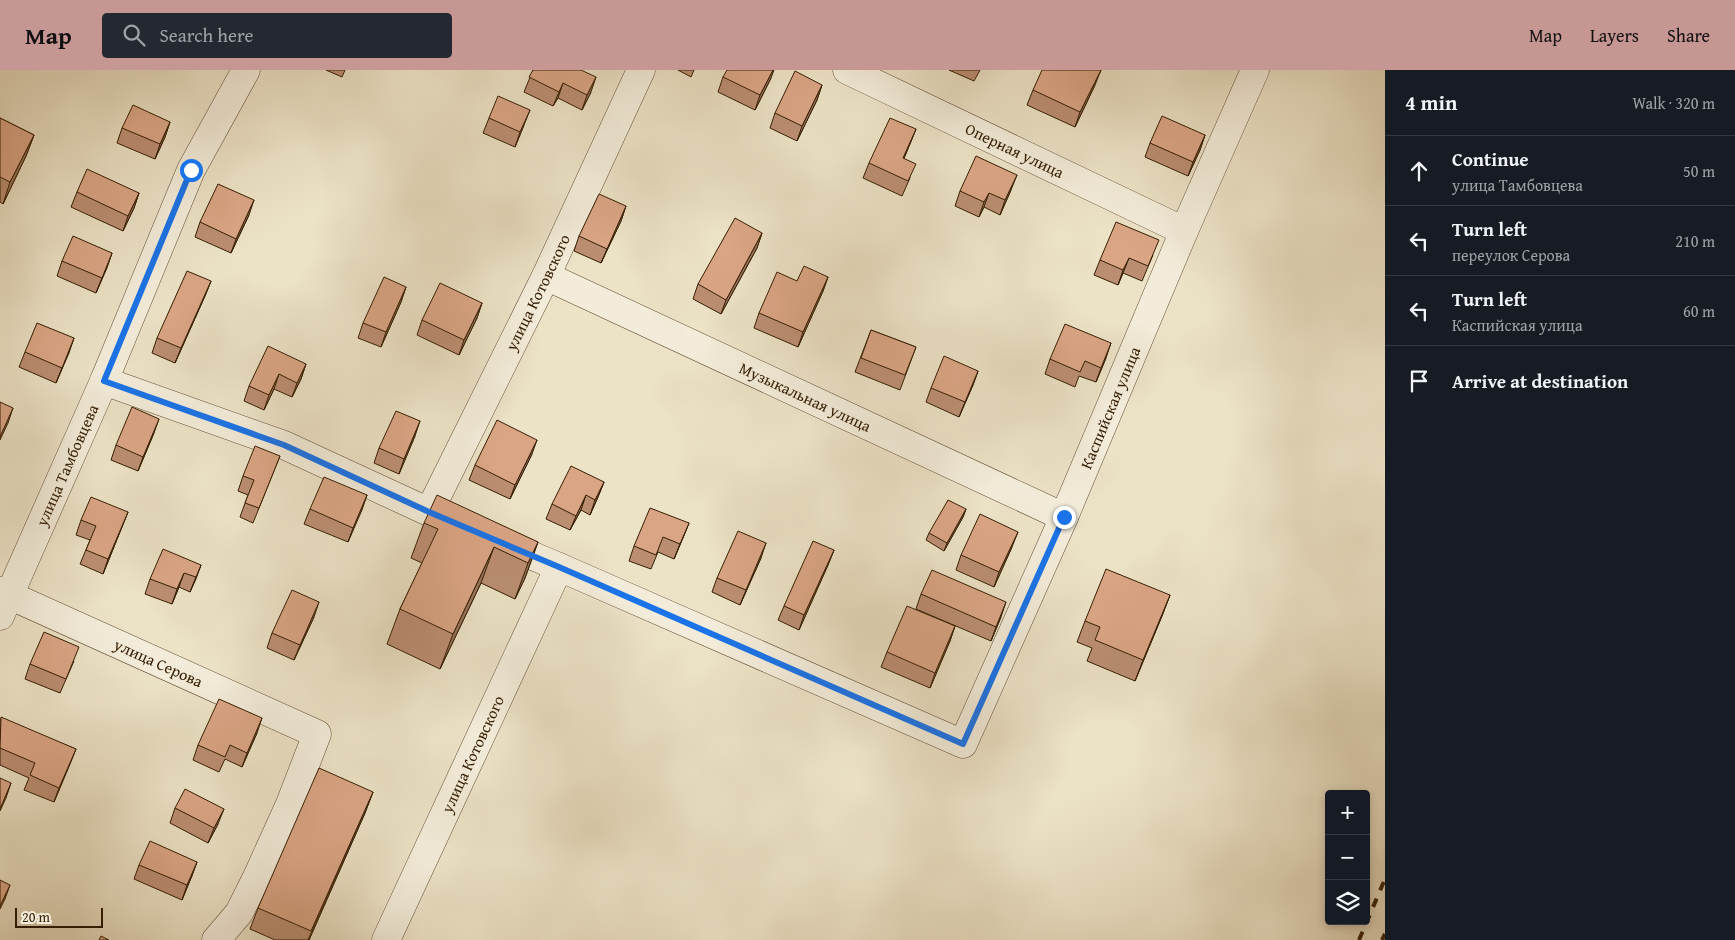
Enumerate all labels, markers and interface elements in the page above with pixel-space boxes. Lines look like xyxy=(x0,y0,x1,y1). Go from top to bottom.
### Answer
search box xyxy=(102,13,452,58)
text: Map xyxy=(25,18,72,53)
icon: search xyxy=(120,21,148,49)
text: Search here xyxy=(160,21,253,49)
text: Map xyxy=(1529,22,1562,49)
text: Layers xyxy=(1590,22,1639,49)
text: Share xyxy=(1667,22,1710,49)
text: 4 min xyxy=(1405,87,1457,118)
text: Walk · 320 m xyxy=(1632,91,1715,115)
street label: Оперная улица xyxy=(962,116,1068,184)
text: Continue xyxy=(1452,145,1529,173)
icon: ahead xyxy=(1405,157,1433,185)
route start xyxy=(180,159,203,182)
text: 50 m xyxy=(1683,159,1715,183)
text: улица Тамбовцева xyxy=(1452,173,1583,197)
text: Turn left xyxy=(1452,215,1527,243)
icon: left xyxy=(1405,227,1433,255)
text: 210 m xyxy=(1675,229,1715,253)
street label: улица Котовского xyxy=(498,230,576,356)
text: переулок Серова xyxy=(1452,243,1570,267)
text: Turn left xyxy=(1452,285,1527,313)
icon: left xyxy=(1405,297,1433,325)
text: 60 m xyxy=(1683,299,1715,323)
text: Каспийская улица xyxy=(1452,313,1583,337)
street label: Каспийская улица xyxy=(1074,343,1146,473)
street label: Музыкальная улица xyxy=(735,356,876,438)
icon: arrive xyxy=(1405,367,1433,395)
text: Arrive at destination xyxy=(1452,367,1628,395)
street label: улица Тамбовцева xyxy=(29,400,104,531)
route end xyxy=(1053,506,1076,529)
street label: улица Серова xyxy=(109,632,207,693)
street label: улица Котовского xyxy=(434,691,510,818)
map controls xyxy=(1325,790,1370,925)
button: + xyxy=(1325,790,1370,835)
button: − xyxy=(1325,835,1370,880)
button: layers xyxy=(1325,880,1370,925)
scale bar xyxy=(15,905,102,928)
text: 20 m xyxy=(22,907,50,927)

